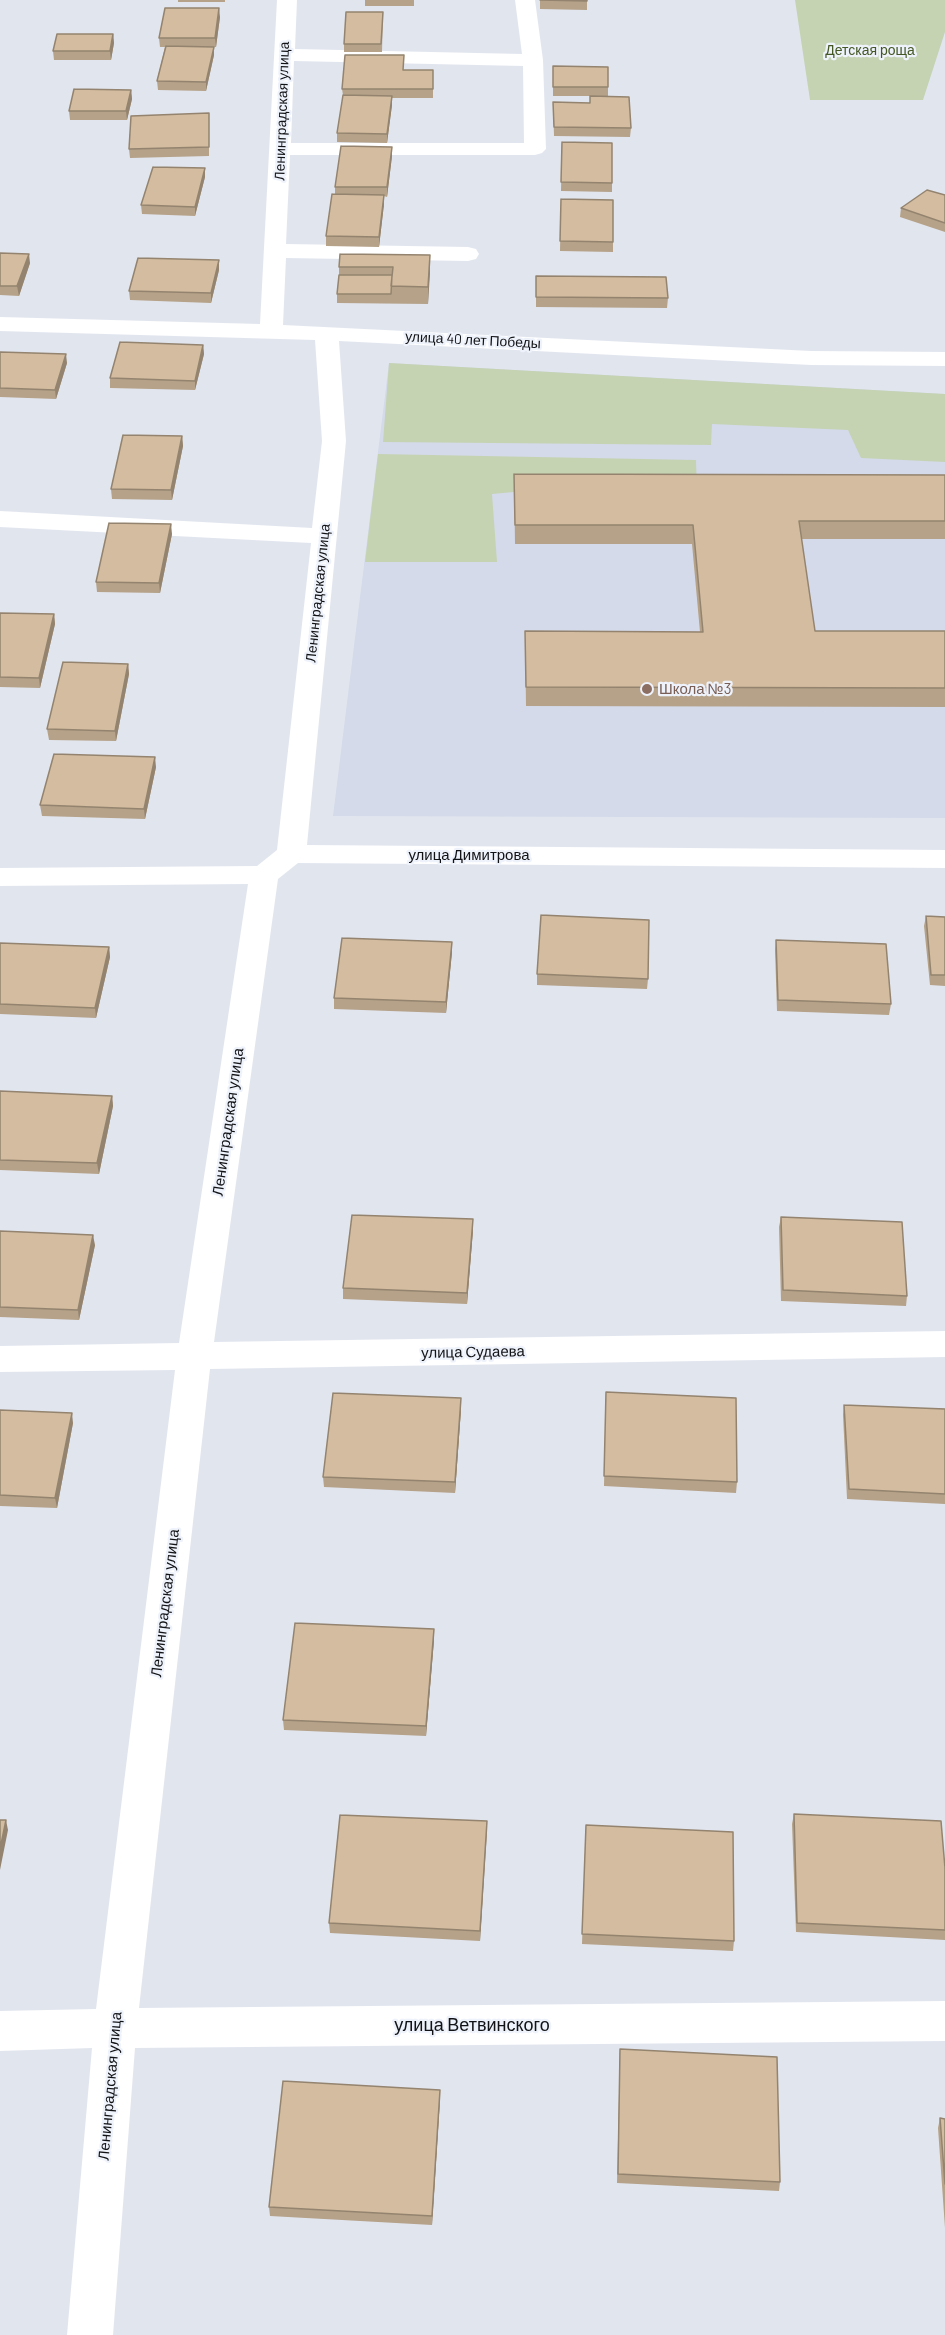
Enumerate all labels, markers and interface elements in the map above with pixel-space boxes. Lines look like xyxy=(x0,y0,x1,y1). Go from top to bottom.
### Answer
street label: Ленинградская улица xyxy=(271,41,293,181)
park label: Детская роща xyxy=(825,42,915,58)
street label: улица 40 лет Победы xyxy=(405,328,541,352)
street label: Ленинградская улица xyxy=(302,523,334,663)
place label: Школа №3 xyxy=(659,680,731,698)
marker: Школа №3 xyxy=(640,682,654,696)
street label: улица Димитрова xyxy=(408,846,530,864)
street label: Ленинградская улица xyxy=(209,1047,247,1197)
street label: улица Судаева xyxy=(421,1342,525,1362)
street label: Ленинградская улица xyxy=(147,1528,183,1678)
street label: Ленинградская улица xyxy=(95,2011,125,2161)
street label: улица Ветвинского xyxy=(394,2014,550,2036)

